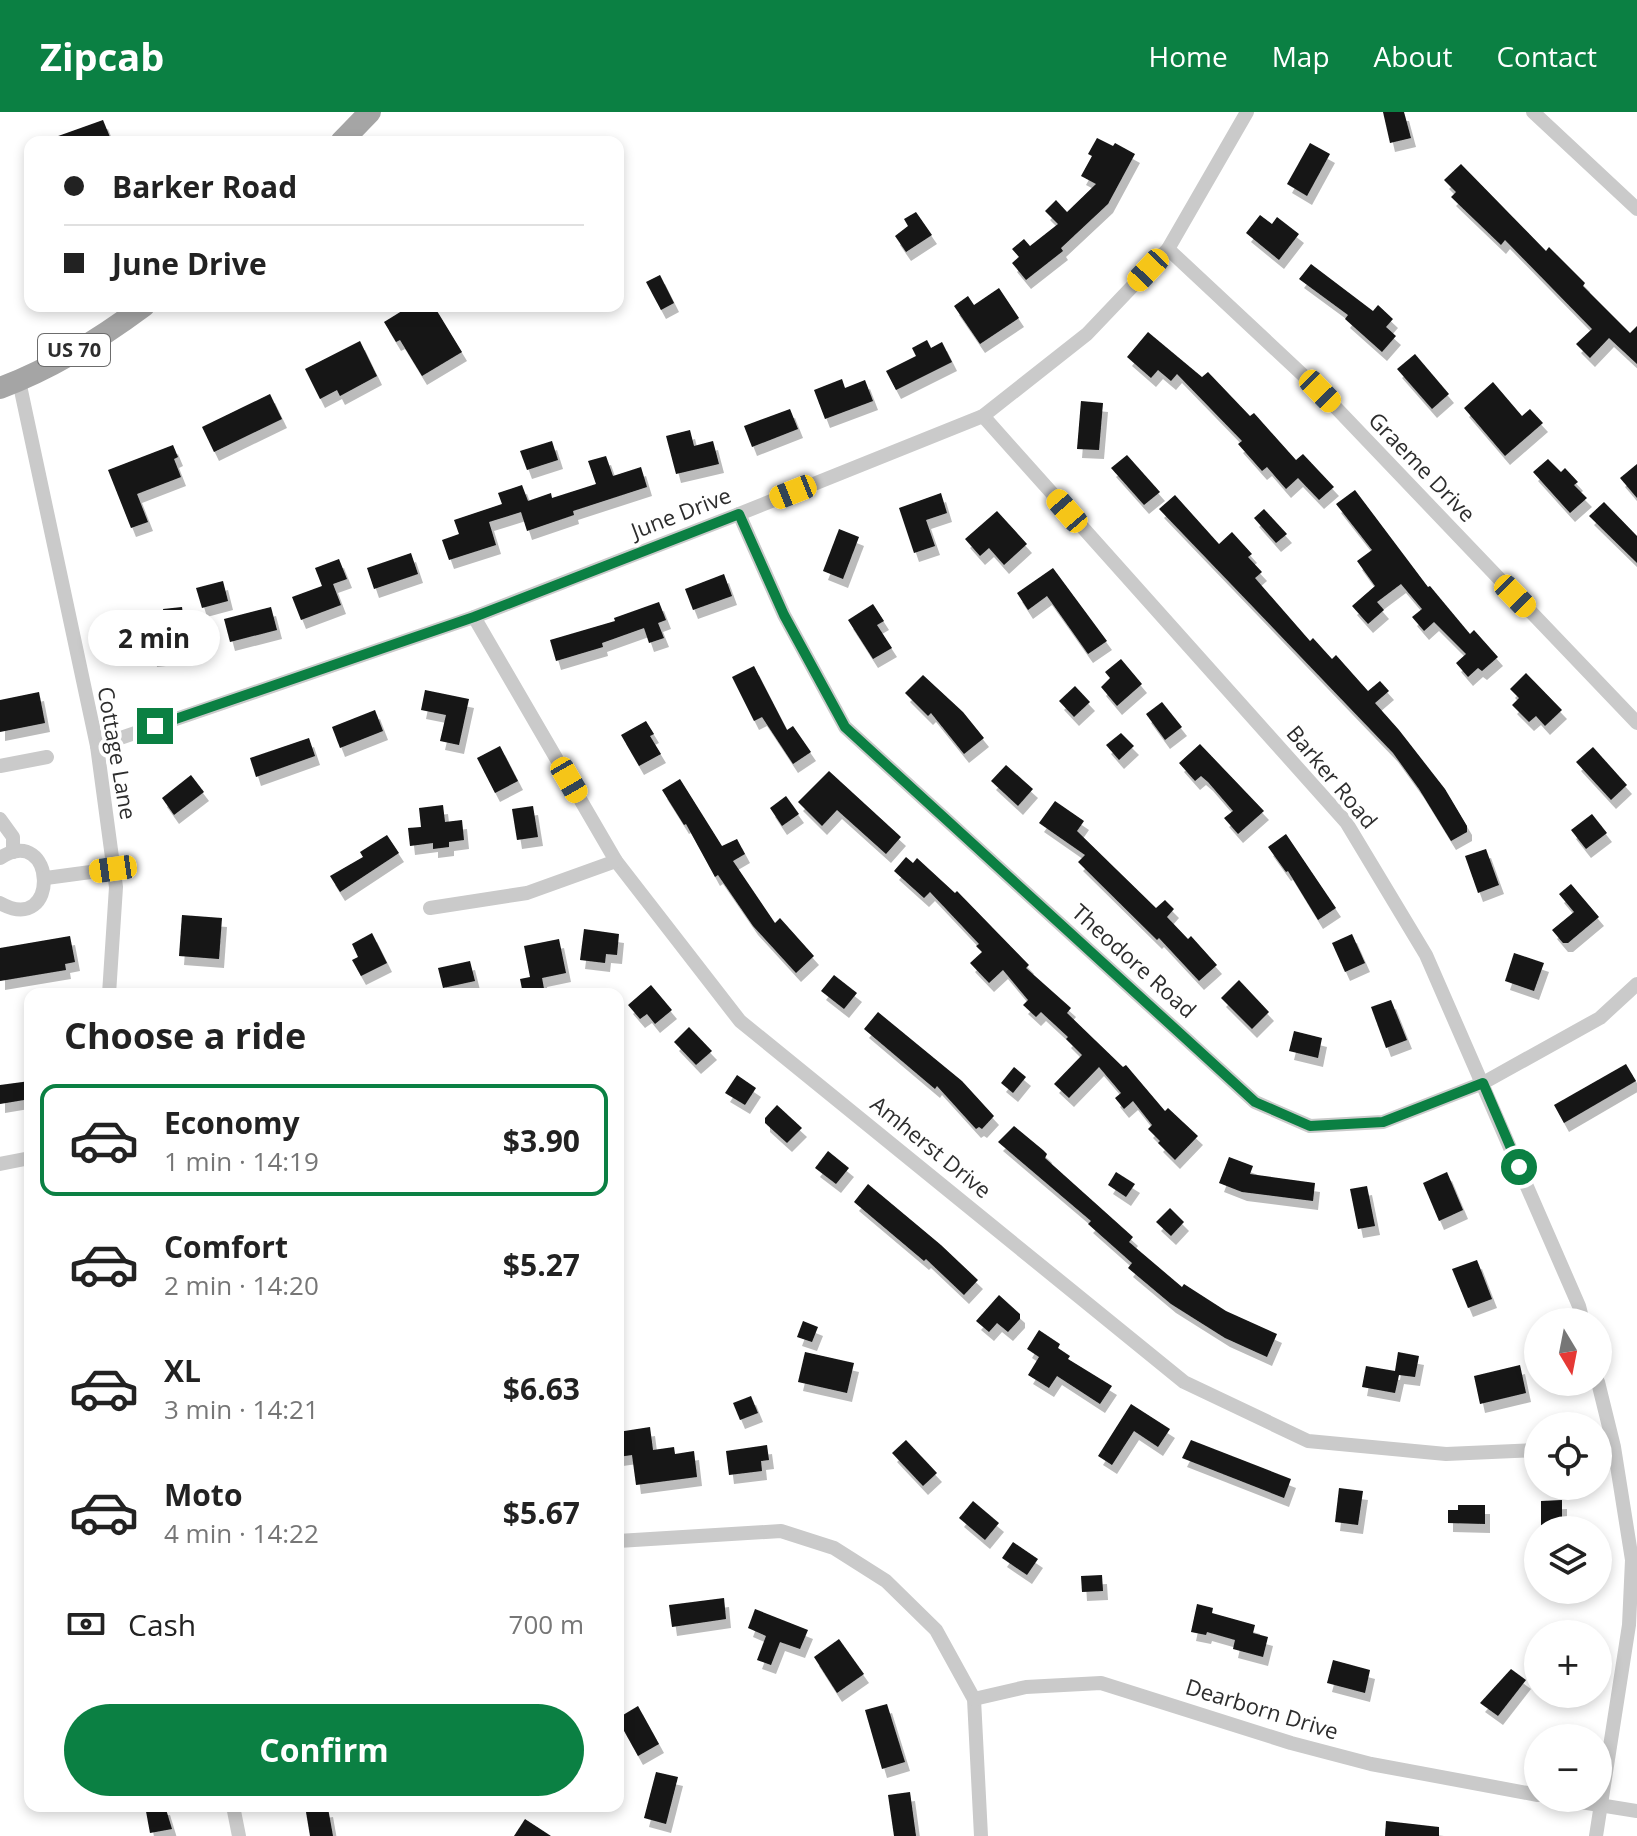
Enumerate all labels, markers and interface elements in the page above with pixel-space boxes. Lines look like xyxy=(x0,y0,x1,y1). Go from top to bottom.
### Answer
text: Zipcab xyxy=(40,30,164,82)
text: Home xyxy=(1149,37,1228,75)
text: Map xyxy=(1272,37,1330,75)
text: About xyxy=(1374,37,1452,75)
text: Contact xyxy=(1496,37,1597,75)
text: Barker Road xyxy=(112,166,297,207)
text: June Drive xyxy=(112,243,267,284)
car xyxy=(1123,244,1173,296)
road number: US 70 xyxy=(38,334,110,366)
car xyxy=(1295,365,1345,417)
street label: Graeme Drive xyxy=(1363,405,1483,528)
car xyxy=(766,472,820,512)
street label: June Drive xyxy=(624,479,735,546)
car xyxy=(1042,485,1092,537)
car xyxy=(1490,570,1540,622)
callout: 2 min xyxy=(89,610,221,666)
text: 2 min xyxy=(118,620,190,656)
street label: Cottage Lane xyxy=(92,684,144,822)
route end xyxy=(137,708,173,744)
street label: Barker Road xyxy=(1281,718,1385,834)
car xyxy=(547,753,591,807)
car xyxy=(88,854,138,884)
street label: Theodore Road xyxy=(1066,896,1203,1024)
text: Choose a ride xyxy=(64,1011,306,1060)
street label: Amherst Drive xyxy=(865,1088,998,1204)
text: Economy xyxy=(164,1102,300,1143)
icon: car xyxy=(68,1104,140,1176)
text: $3.90 xyxy=(503,1120,580,1161)
text: 1 min · 14:19 xyxy=(164,1143,319,1179)
route start xyxy=(1501,1149,1537,1185)
text: Comfort xyxy=(164,1226,288,1267)
icon: car xyxy=(68,1228,140,1300)
text: $5.27 xyxy=(503,1244,580,1285)
text: 2 min · 14:20 xyxy=(164,1267,319,1303)
north arrow xyxy=(1524,1308,1612,1396)
map controls xyxy=(1524,1308,1612,1812)
text: XL xyxy=(164,1350,201,1391)
icon: car xyxy=(68,1352,140,1424)
text: $6.63 xyxy=(503,1368,580,1409)
text: 3 min · 14:21 xyxy=(164,1391,319,1427)
button: locate xyxy=(1524,1412,1612,1500)
text: Moto xyxy=(164,1474,242,1515)
icon: car xyxy=(68,1476,140,1548)
text: $5.67 xyxy=(503,1492,580,1533)
text: 4 min · 14:22 xyxy=(164,1515,319,1551)
button: layers xyxy=(1524,1516,1612,1604)
icon: cash xyxy=(64,1602,108,1646)
text: Cash xyxy=(128,1604,196,1645)
text: 700 m xyxy=(509,1606,584,1642)
button: + xyxy=(1524,1620,1612,1708)
street label: Dearborn Drive xyxy=(1182,1671,1342,1746)
button: Confirm xyxy=(64,1704,584,1796)
button: − xyxy=(1524,1724,1612,1812)

